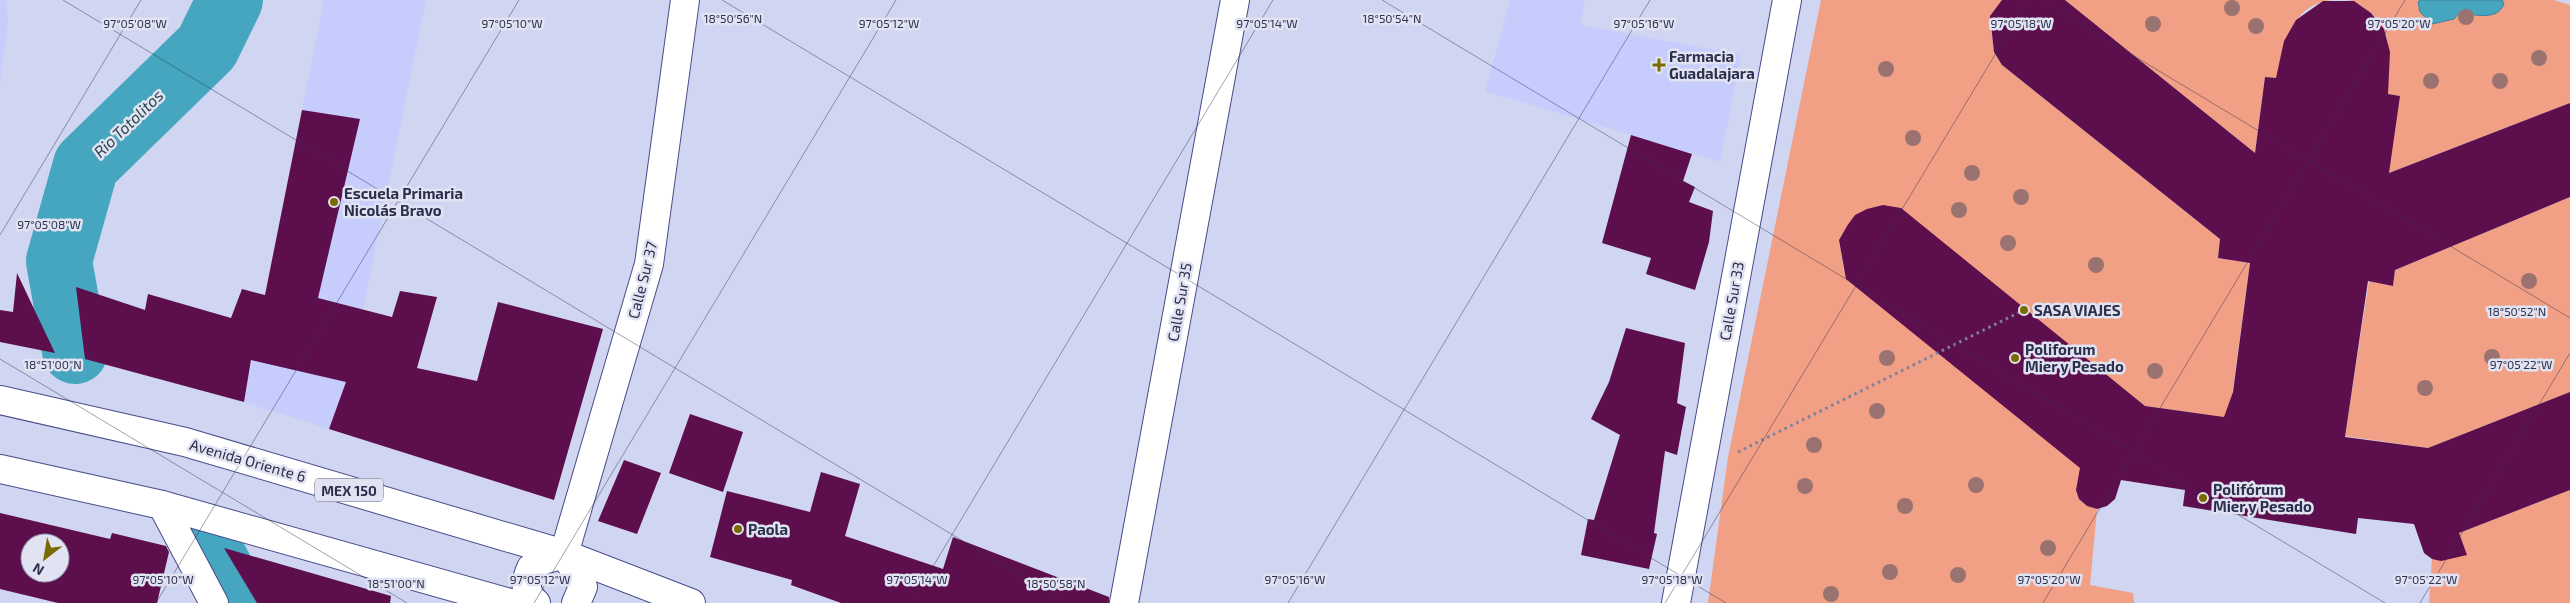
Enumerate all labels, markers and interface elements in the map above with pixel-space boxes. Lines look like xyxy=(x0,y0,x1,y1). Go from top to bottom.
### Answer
text: 18°50'56"N xyxy=(704,11,762,25)
text: 18°50'54"N xyxy=(1362,11,1422,25)
text: 97°05'08"W xyxy=(103,16,167,30)
text: 97°05'10"W xyxy=(481,16,543,30)
text: 97°05'12"W xyxy=(859,16,919,30)
text: 97°05'14"W xyxy=(1236,16,1298,30)
text: 97°05'16"W xyxy=(1614,16,1674,30)
text: 97°05'18"W xyxy=(1990,16,2052,30)
text: 97°05'20"W xyxy=(2367,16,2431,30)
place label: Farmacia Guadalajara xyxy=(1669,47,1755,82)
marker: Farmacia Guadalajara xyxy=(1653,59,1665,71)
water label: Rio Totolitos xyxy=(89,85,167,161)
place label: Escuela Primaria Nicolás Bravo xyxy=(344,184,463,219)
marker: Escuela Primaria Nicolás Bravo xyxy=(328,196,340,208)
text: 97°05'08"W xyxy=(17,217,81,231)
street label: Calle Sur 37 xyxy=(624,239,660,321)
street label: Calle Sur 33 xyxy=(1715,260,1747,342)
street label: Calle Sur 35 xyxy=(1163,261,1195,343)
place label: SASA VIAJES xyxy=(2034,301,2121,319)
marker: SASA VIAJES xyxy=(2018,304,2030,316)
text: 18°50'52"N xyxy=(2488,304,2546,318)
place label: Poliforum Mier y Pesado xyxy=(2025,340,2124,376)
marker: Poliforum Mier y Pesado xyxy=(2009,352,2021,364)
text: 18°51'00"N xyxy=(24,357,82,371)
text: 97°05'22"W xyxy=(2490,357,2552,371)
street label: Avenida Oriente 6 xyxy=(188,435,308,485)
road number: MEX 150 xyxy=(315,478,383,502)
place label: Polifórum Mier y Pesado xyxy=(2213,480,2312,516)
marker: Polifórum Mier y Pesado xyxy=(2197,492,2209,504)
place label: Paola xyxy=(748,520,788,538)
marker: Paola xyxy=(732,523,744,535)
north arrow xyxy=(20,533,70,583)
text: N xyxy=(29,560,47,579)
text: 97°05'10"W xyxy=(132,572,194,586)
text: 97°05'12"W xyxy=(510,572,570,586)
text: 97°05'14"W xyxy=(886,572,948,586)
text: 97°05'16"W xyxy=(1265,572,1325,586)
text: 97°05'18"W xyxy=(1641,572,1703,586)
text: 97°05'20"W xyxy=(2017,572,2081,586)
text: 97°05'22"W xyxy=(2395,572,2457,586)
text: 18°51'00"N xyxy=(367,576,425,590)
text: 18°50'58"N xyxy=(1026,576,1086,590)

